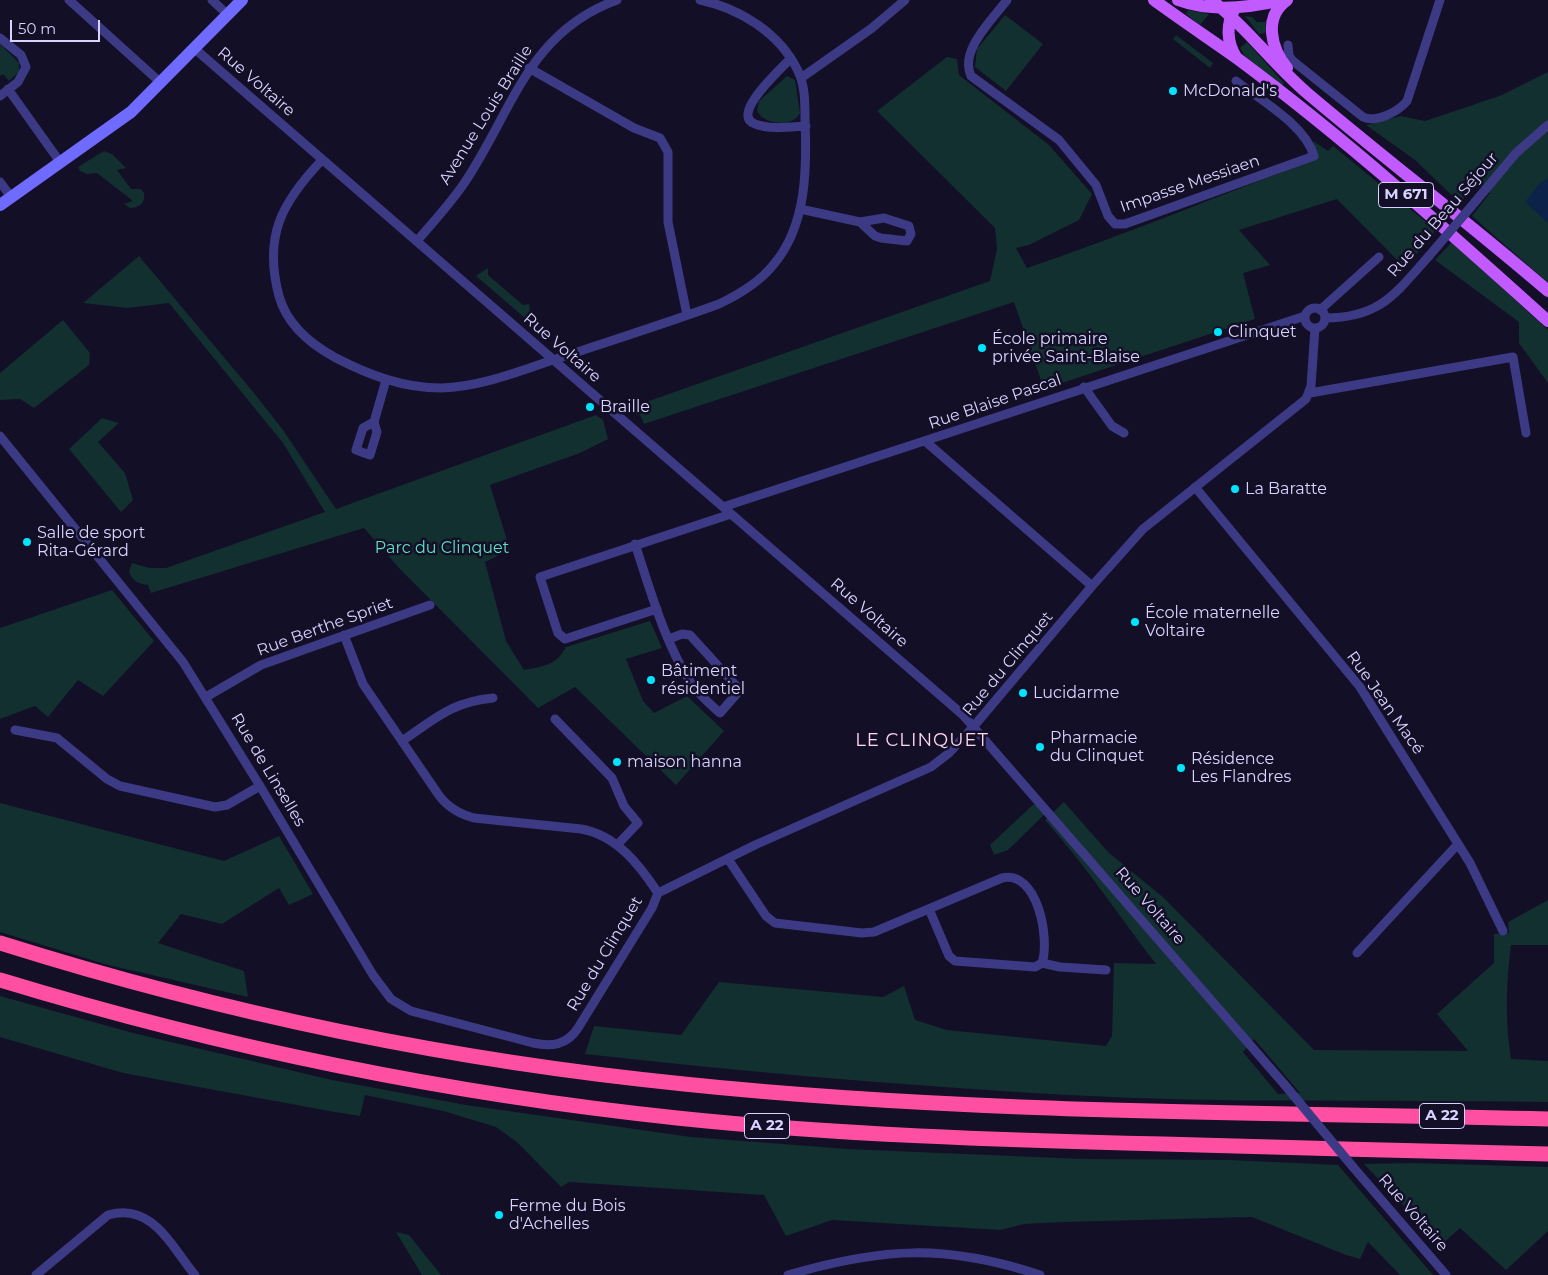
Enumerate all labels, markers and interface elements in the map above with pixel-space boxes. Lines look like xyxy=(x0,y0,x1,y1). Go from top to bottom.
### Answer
scale bar xyxy=(12,10,102,42)
text: 50 m xyxy=(18,19,56,38)
street label: Avenue Louis Braille xyxy=(435,42,537,188)
street label: Rue Voltaire xyxy=(213,43,299,121)
place label: McDonald's xyxy=(1183,81,1277,101)
marker: McDonald's xyxy=(1167,85,1179,97)
street label: Rue du Beau Séjour xyxy=(1384,149,1502,281)
street label: Impasse Messiaen xyxy=(1118,151,1262,217)
road number: M 671 xyxy=(1378,182,1434,208)
street label: Rue Voltaire xyxy=(519,309,605,387)
place label: Clinquet xyxy=(1228,322,1297,342)
marker: Clinquet xyxy=(1212,326,1224,338)
place label: École primaire privée Saint-Blaise xyxy=(992,329,1140,367)
marker: École primaire privée Saint-Blaise xyxy=(976,342,988,354)
street label: Rue Blaise Pascal xyxy=(926,370,1064,434)
place label: Braille xyxy=(600,397,650,417)
marker: Braille xyxy=(584,401,596,413)
place label: La Baratte xyxy=(1245,479,1327,499)
marker: La Baratte xyxy=(1229,483,1241,495)
place label: Salle de sport Rita-Gérard xyxy=(37,523,145,561)
marker: Salle de sport Rita-Gérard xyxy=(21,536,33,548)
park label: Parc du Clinquet xyxy=(375,538,509,558)
street label: Rue Voltaire xyxy=(826,574,912,652)
street label: Rue Berthe Spriet xyxy=(254,593,396,661)
place label: École maternelle Voltaire xyxy=(1145,603,1280,641)
street label: Rue du Clinquet xyxy=(959,608,1057,720)
marker: École maternelle Voltaire xyxy=(1129,616,1141,628)
street label: Rue Jean Macé xyxy=(1342,648,1428,758)
place label: Bâtiment résidentiel xyxy=(661,661,745,699)
marker: Bâtiment résidentiel xyxy=(645,674,657,686)
place label: Lucidarme xyxy=(1033,683,1119,703)
marker: Lucidarme xyxy=(1017,687,1029,699)
street label: Rue de Linselles xyxy=(227,710,309,830)
place label: Pharmacie du Clinquet xyxy=(1050,728,1144,766)
district label: LE CLINQUET xyxy=(854,730,990,752)
marker: Pharmacie du Clinquet xyxy=(1034,741,1046,753)
place label: Résidence Les Flandres xyxy=(1191,749,1291,787)
place label: maison hanna xyxy=(627,752,742,772)
marker: maison hanna xyxy=(611,756,623,768)
marker: Résidence Les Flandres xyxy=(1175,762,1187,774)
street label: Rue Voltaire xyxy=(1111,863,1189,949)
street label: Rue du Clinquet xyxy=(563,893,647,1015)
road number: A 22 xyxy=(1420,1104,1464,1128)
road number: A 22 xyxy=(744,1114,790,1138)
street label: Rue Voltaire xyxy=(1374,1170,1452,1256)
place label: Ferme du Bois d'Achelles xyxy=(509,1196,626,1234)
marker: Ferme du Bois d'Achelles xyxy=(493,1209,505,1221)

